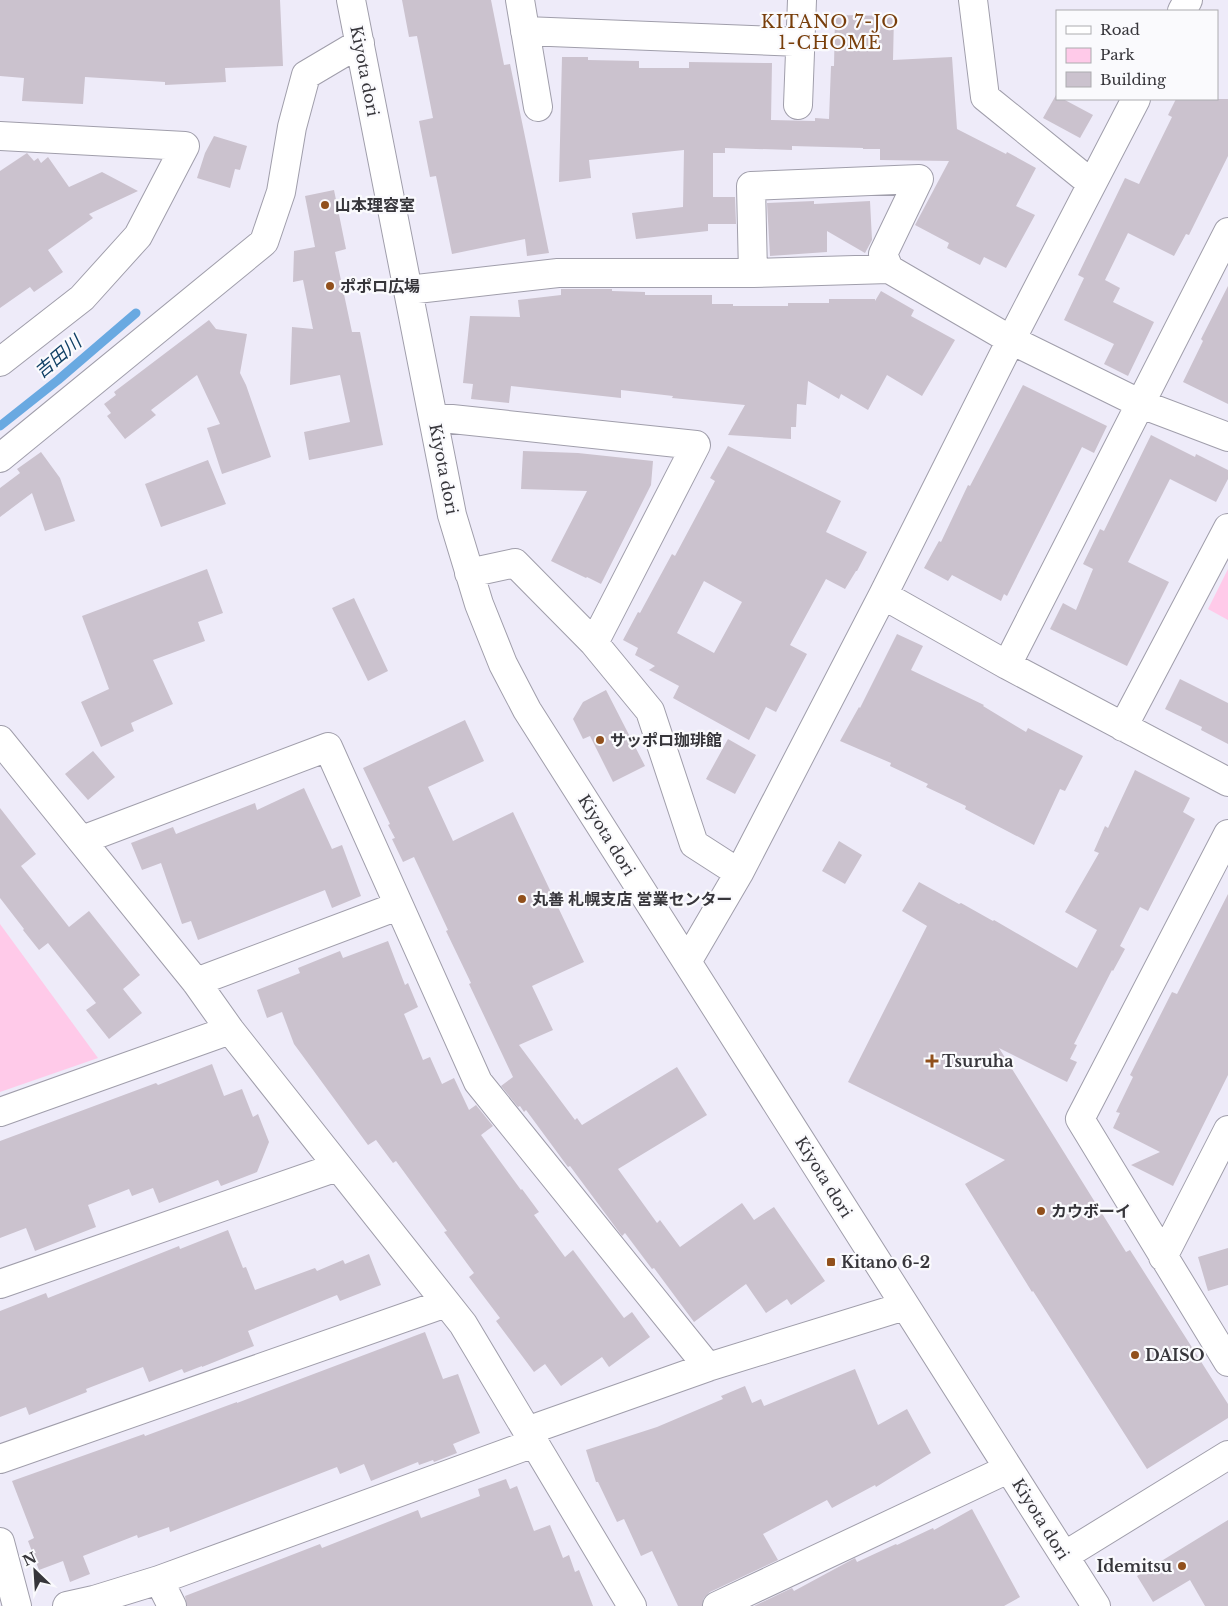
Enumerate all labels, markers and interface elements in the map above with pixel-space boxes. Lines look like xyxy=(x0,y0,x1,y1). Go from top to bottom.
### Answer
legend xyxy=(1056,10,1218,100)
district label: KITANO 7-JO 1-CHOME xyxy=(761,11,899,54)
text: Road xyxy=(1100,20,1140,39)
street label: Kiyota dori xyxy=(346,24,384,119)
text: Park xyxy=(1100,45,1136,64)
text: Building xyxy=(1100,70,1167,89)
place label: 山本理容室 xyxy=(335,195,415,215)
marker: 山本理容室 xyxy=(319,199,331,211)
place label: ポポロ広場 xyxy=(340,276,420,296)
marker: ポポロ広場 xyxy=(324,280,336,292)
water label: 吉田川 xyxy=(30,330,87,383)
street label: Kiyota dori xyxy=(425,422,463,517)
place label: サッポロ珈琲館 xyxy=(610,730,722,750)
marker: サッポロ珈琲館 xyxy=(594,734,606,746)
street label: Kiyota dori xyxy=(574,791,640,880)
place label: 丸善 札幌支店 営業センター xyxy=(532,889,733,909)
marker: 丸善 札幌支店 営業センター xyxy=(516,893,528,905)
place label: Tsuruha xyxy=(942,1051,1013,1071)
marker: Tsuruha xyxy=(926,1055,938,1067)
street label: Kiyota dori xyxy=(791,1133,857,1222)
place label: カウボーイ xyxy=(1051,1201,1131,1221)
marker: カウボーイ xyxy=(1035,1205,1047,1217)
place label: Kitano 6-2 xyxy=(841,1252,930,1272)
marker: Kitano 6-2 xyxy=(825,1256,837,1268)
place label: DAISO xyxy=(1145,1345,1205,1365)
marker: DAISO xyxy=(1129,1349,1141,1361)
street label: Kiyota dori xyxy=(1008,1475,1074,1564)
north arrow xyxy=(10,1546,60,1596)
text: N xyxy=(20,1548,39,1570)
place label: Idemitsu xyxy=(1097,1556,1173,1576)
marker: Idemitsu xyxy=(1176,1560,1188,1572)

